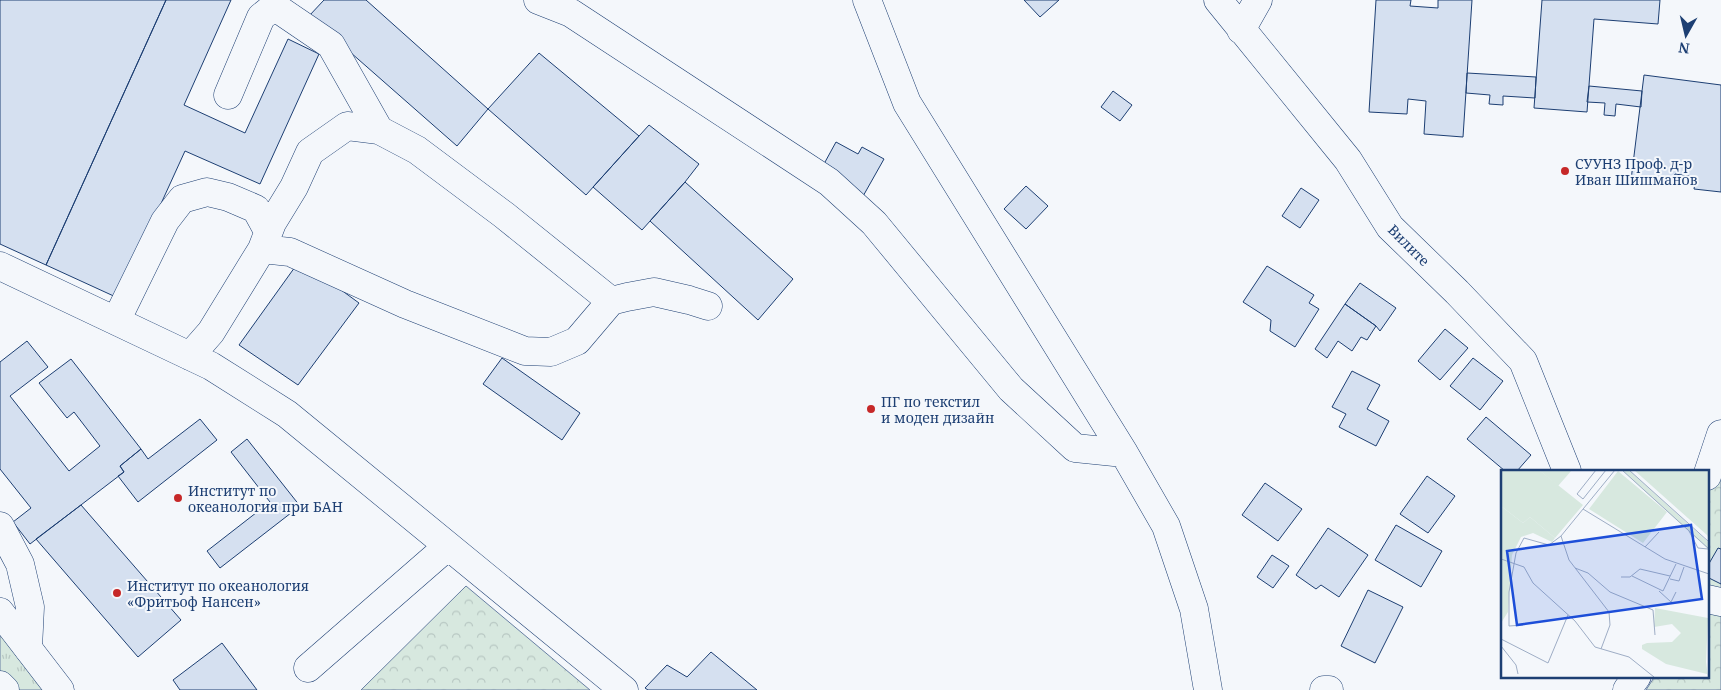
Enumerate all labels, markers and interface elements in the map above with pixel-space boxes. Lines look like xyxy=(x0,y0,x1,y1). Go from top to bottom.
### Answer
north arrow xyxy=(1661,10,1711,60)
text: N xyxy=(1677,38,1691,59)
place label: СУУНЗ Проф. д-р Иван Шишманов xyxy=(1575,154,1698,189)
marker: СУУНЗ Проф. д-р Иван Шишманов xyxy=(1559,165,1571,177)
street label: Вилите xyxy=(1384,220,1434,270)
place label: ПГ по текстил и моден дизайн xyxy=(881,392,994,427)
marker: ПГ по текстил и моден дизайн xyxy=(865,403,877,415)
inset map xyxy=(1501,470,1708,678)
place label: Институт по океанология при БАН xyxy=(188,481,343,516)
marker: Институт по океанология при БАН xyxy=(172,492,184,504)
place label: Институт по океанология «Фритьоф Нансен» xyxy=(127,576,309,611)
marker: Институт по океанология «Фритьоф Нансен» xyxy=(111,587,123,599)

